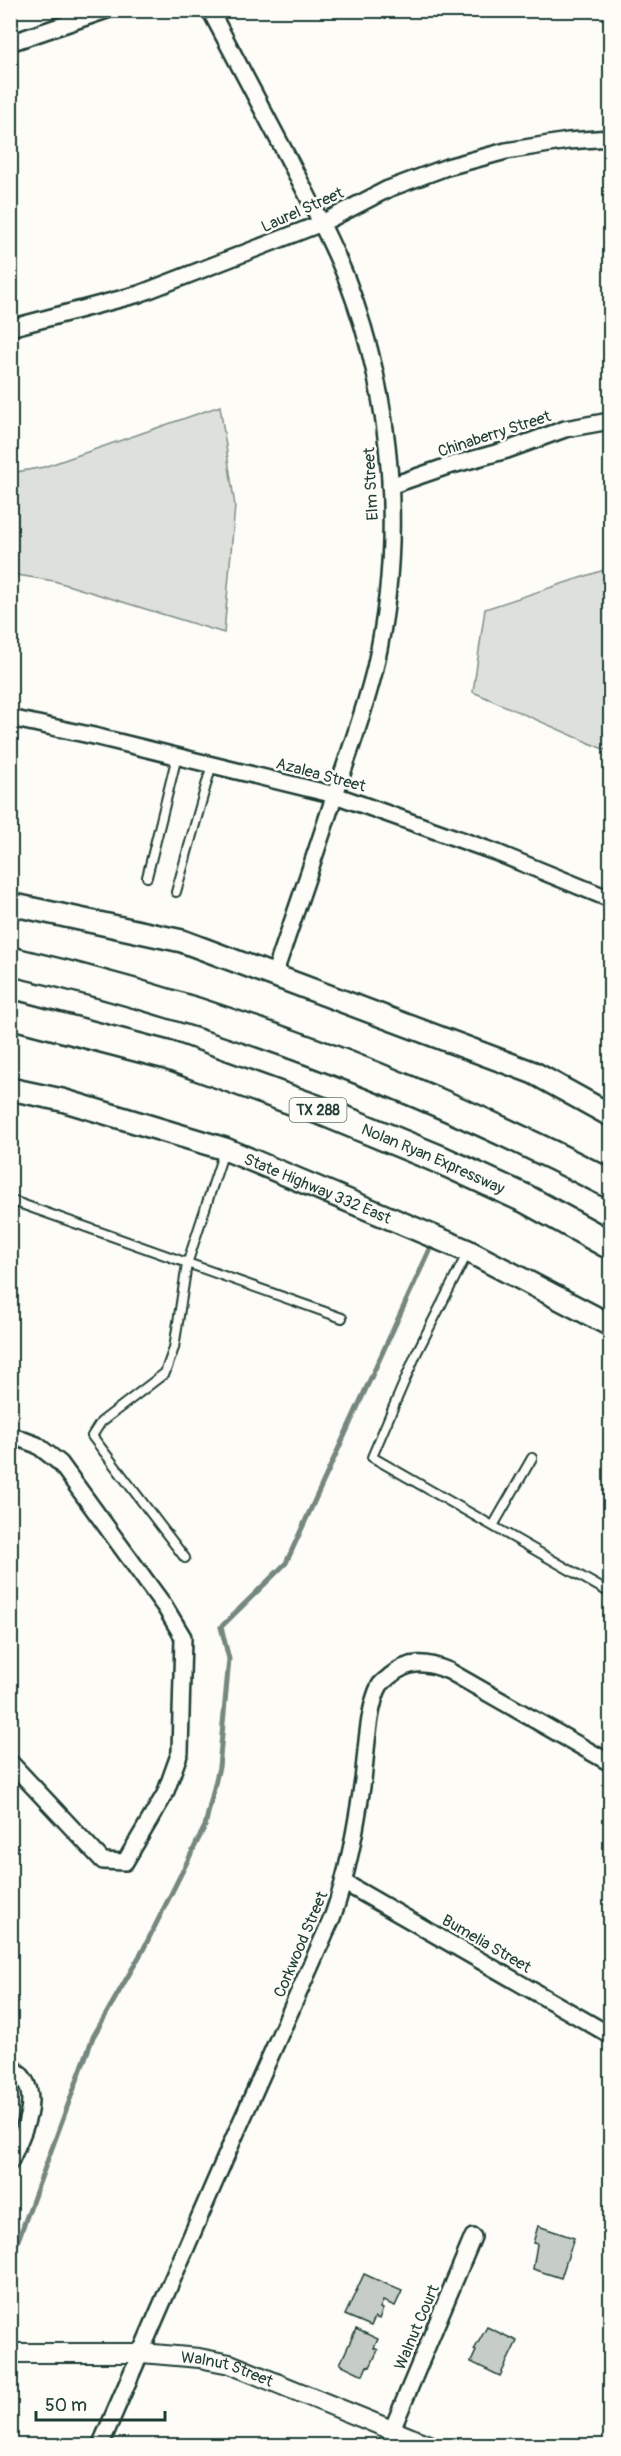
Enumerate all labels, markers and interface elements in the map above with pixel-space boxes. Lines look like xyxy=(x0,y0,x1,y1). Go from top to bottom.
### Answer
street label: Laurel Street xyxy=(258,183,347,237)
street label: Chinaberry Street xyxy=(435,406,554,462)
street label: Elm Street xyxy=(359,446,383,521)
street label: Azalea Street xyxy=(274,753,368,797)
road number: TX 288 xyxy=(290,1098,346,1122)
street label: Nolan Ryan Expressway xyxy=(358,1119,508,1199)
street label: State Highway 332 East xyxy=(241,1149,394,1229)
street label: Corkwood Street xyxy=(270,1888,333,2001)
street label: Bumelia Street xyxy=(438,1910,535,1978)
street label: Walnut Court xyxy=(390,2281,444,2373)
street label: Walnut Street xyxy=(180,2347,276,2392)
scale bar xyxy=(36,2384,165,2422)
text: 50 m xyxy=(45,2394,87,2417)

